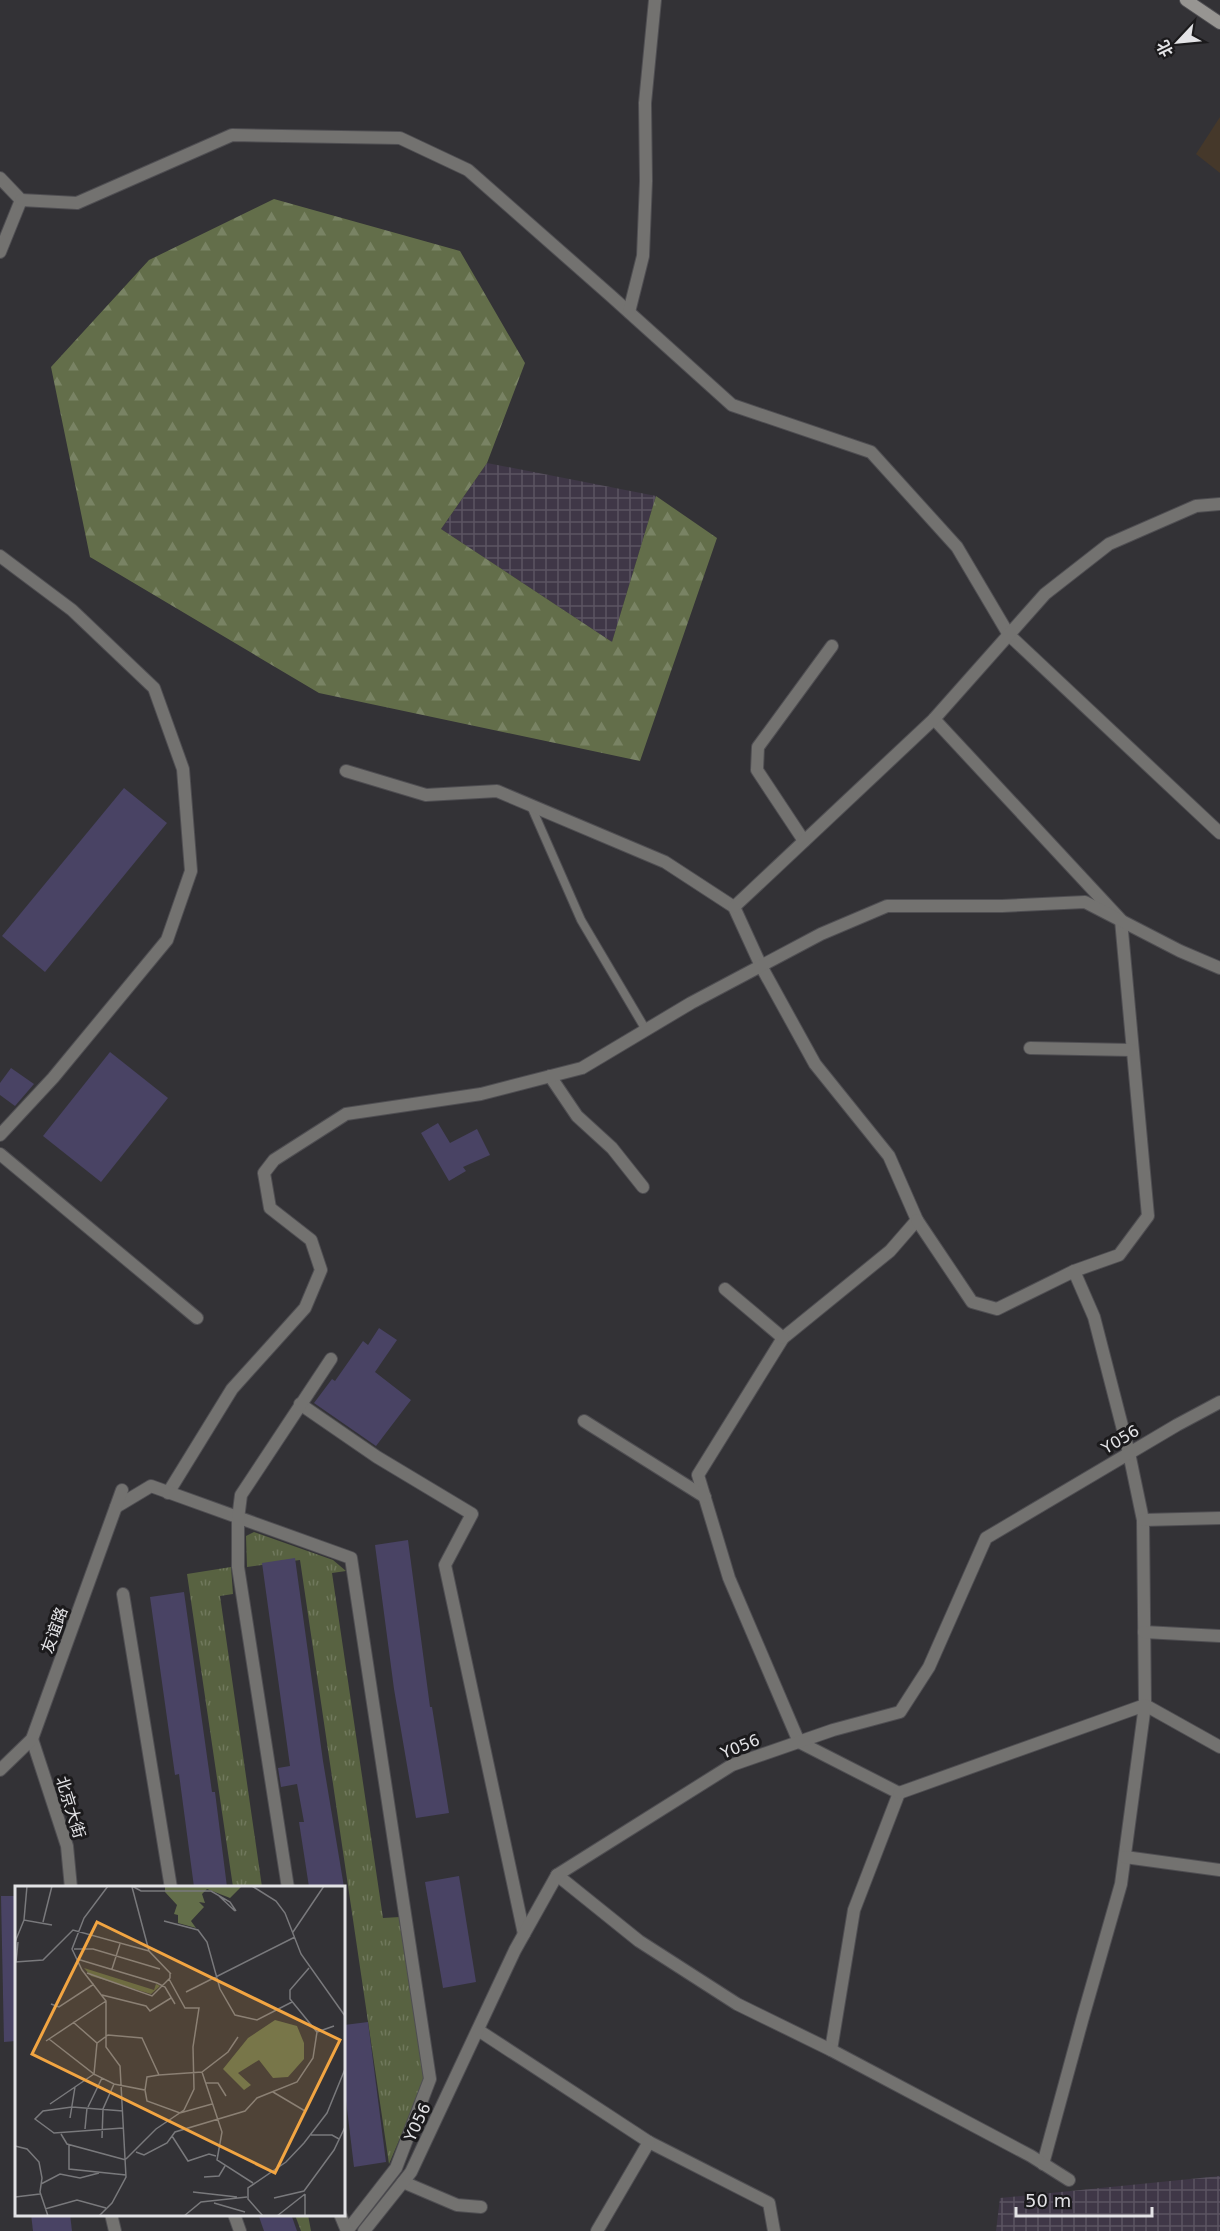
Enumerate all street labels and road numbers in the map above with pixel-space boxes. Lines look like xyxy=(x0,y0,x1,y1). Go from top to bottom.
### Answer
street label: Y056 xyxy=(1097,1421,1142,1458)
street label: 友谊路 xyxy=(37,1604,72,1656)
street label: Y056 xyxy=(717,1730,762,1763)
street label: 北京大街 xyxy=(52,1774,89,1841)
street label: Y056 xyxy=(400,2100,435,2145)

